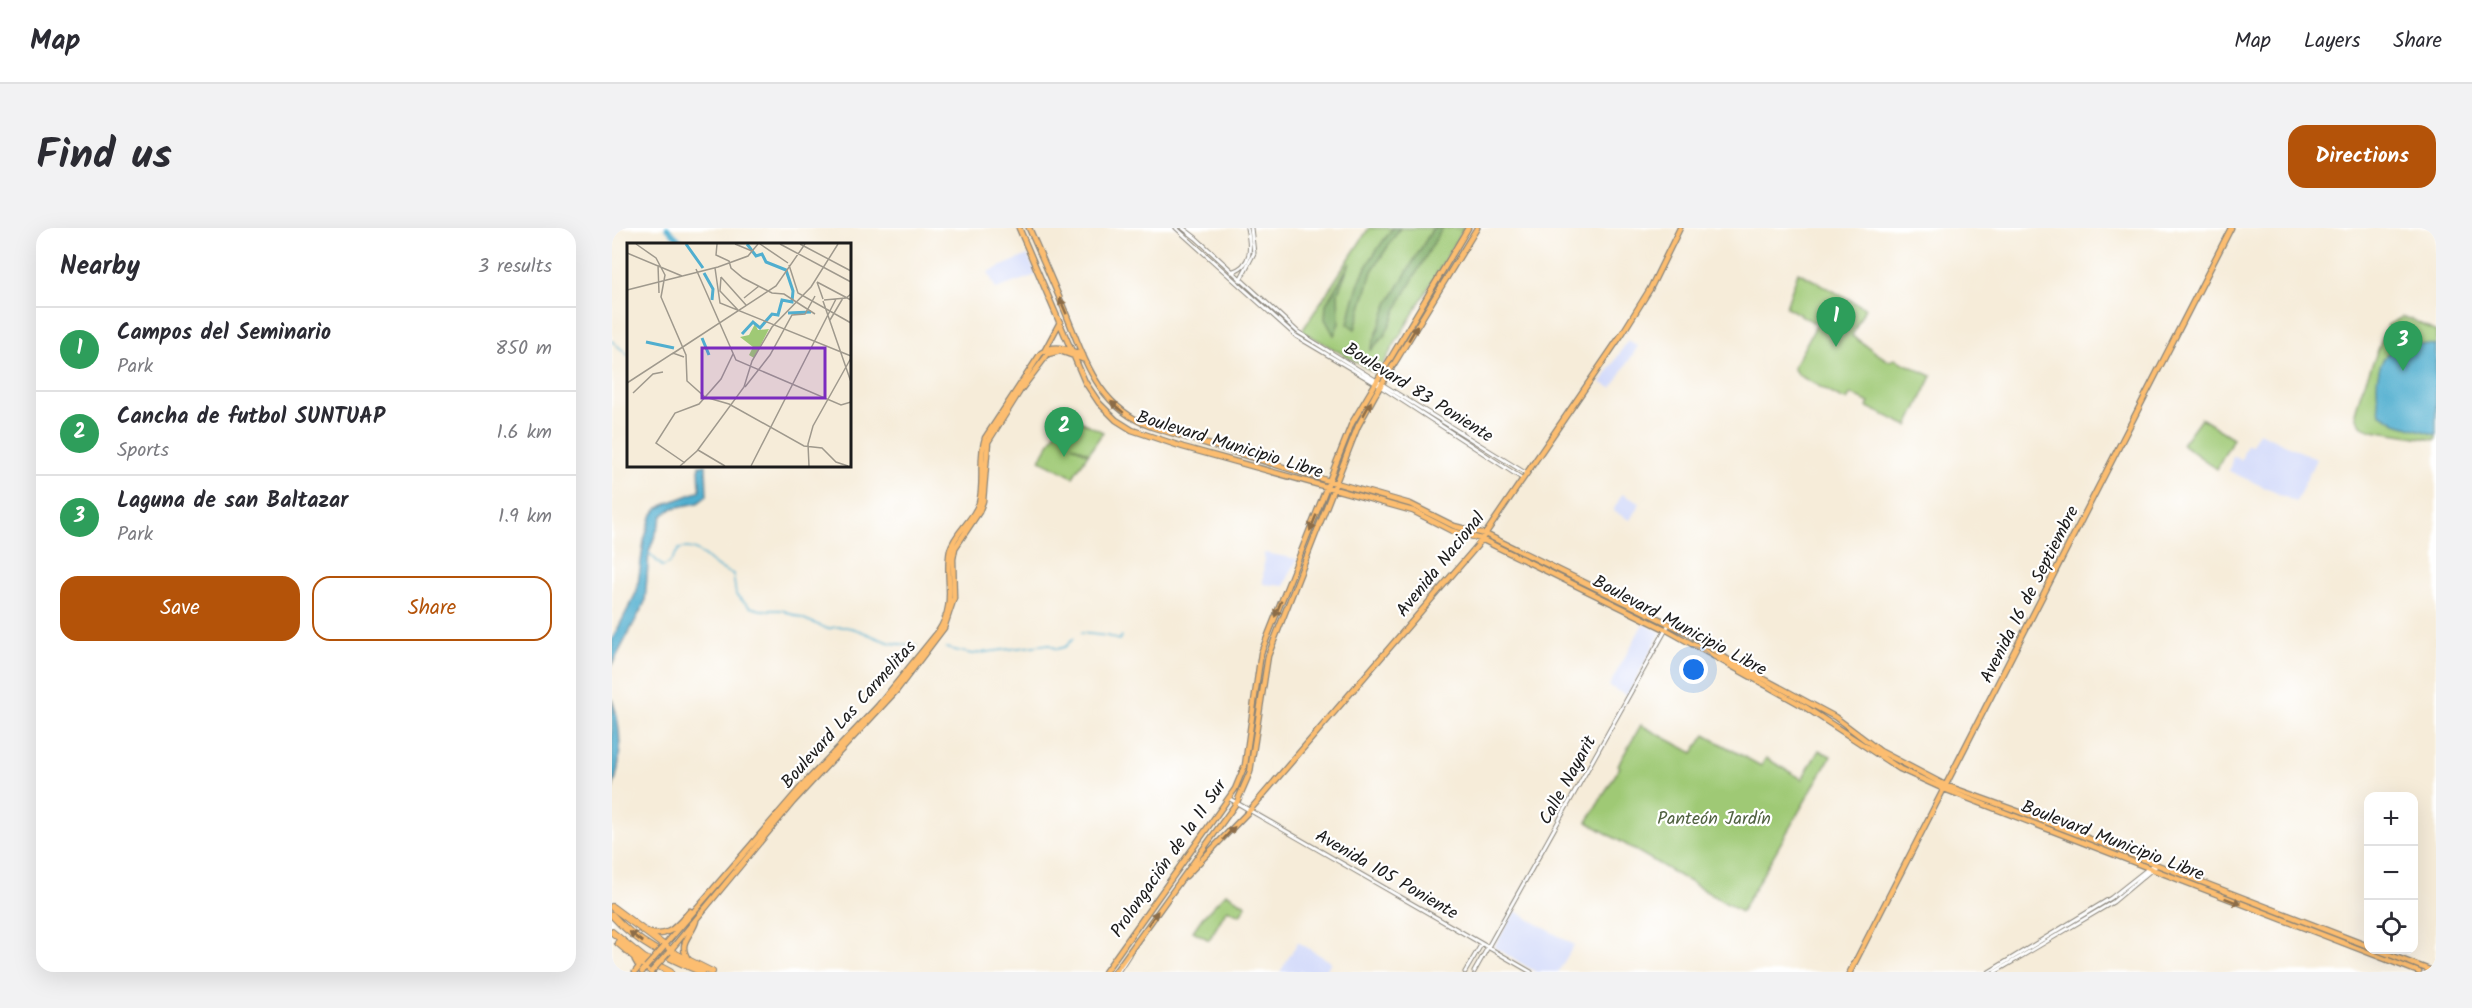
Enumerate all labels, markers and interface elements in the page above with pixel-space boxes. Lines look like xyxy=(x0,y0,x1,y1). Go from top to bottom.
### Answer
text: Map xyxy=(30,19,81,64)
text: Map xyxy=(2234,25,2271,58)
text: Layers xyxy=(2304,25,2360,58)
text: Share xyxy=(2393,25,2442,58)
text: Find us xyxy=(36,123,172,190)
button: Directions xyxy=(2288,125,2436,188)
inset map xyxy=(627,243,850,466)
text: Nearby xyxy=(60,246,140,288)
text: 3 results xyxy=(478,251,552,283)
one-way arrow xyxy=(1058,297,1068,315)
pin: 1 xyxy=(1816,298,1856,347)
text: Campos del Seminario xyxy=(117,316,331,351)
pin: 3 xyxy=(2384,322,2422,371)
one-way arrow xyxy=(1408,325,1419,341)
text: 1 xyxy=(76,333,83,365)
text: 850 m xyxy=(495,333,552,365)
street label: Boulevard 83 Poniente xyxy=(1338,335,1499,451)
text: Park xyxy=(117,351,153,383)
text: Cancha de futbol SUNTUAP xyxy=(117,400,385,435)
one-way arrow xyxy=(1362,400,1372,417)
one-way arrow xyxy=(1110,401,1125,414)
street label: Boulevard Municipio Libre xyxy=(1133,403,1327,488)
pin: 2 xyxy=(1044,408,1084,457)
text: 2 xyxy=(74,417,85,449)
text: 1.6 km xyxy=(497,417,552,449)
text: Sports xyxy=(117,435,169,467)
text: Laguna de san Baltazar xyxy=(117,484,348,519)
text: 3 xyxy=(74,501,85,533)
text: 1.9 km xyxy=(498,501,552,533)
street label: Avenida 16 de Septiembre xyxy=(1973,501,2088,688)
street label: Avenida Nacional xyxy=(1389,505,1493,624)
one-way arrow xyxy=(1308,514,1318,532)
text: Park xyxy=(117,519,153,551)
street label: Boulevard Municipio Libre xyxy=(1587,568,1772,685)
button: Save xyxy=(60,576,300,641)
button: Share xyxy=(312,576,552,641)
one-way arrow xyxy=(1273,601,1283,619)
street label: Boulevard Las Carmelitas xyxy=(774,634,924,796)
your location xyxy=(1679,655,1708,684)
street label: Calle Nayarit xyxy=(1532,730,1605,831)
street label: Prolongación de la 11 Sur xyxy=(1104,773,1235,944)
map controls xyxy=(2364,792,2418,954)
button: + xyxy=(2364,792,2418,846)
street label: Boulevard Municipio Libre xyxy=(2017,793,2208,890)
park label: Panteón Jardín xyxy=(1657,805,1771,834)
street label: Avenida 105 Poniente xyxy=(1309,822,1463,928)
one-way arrow xyxy=(1222,826,1235,841)
button: − xyxy=(2364,846,2418,900)
one-way arrow xyxy=(2224,897,2242,906)
button: locate xyxy=(2364,900,2418,954)
one-way arrow xyxy=(1147,911,1159,927)
one-way arrow xyxy=(629,932,644,944)

